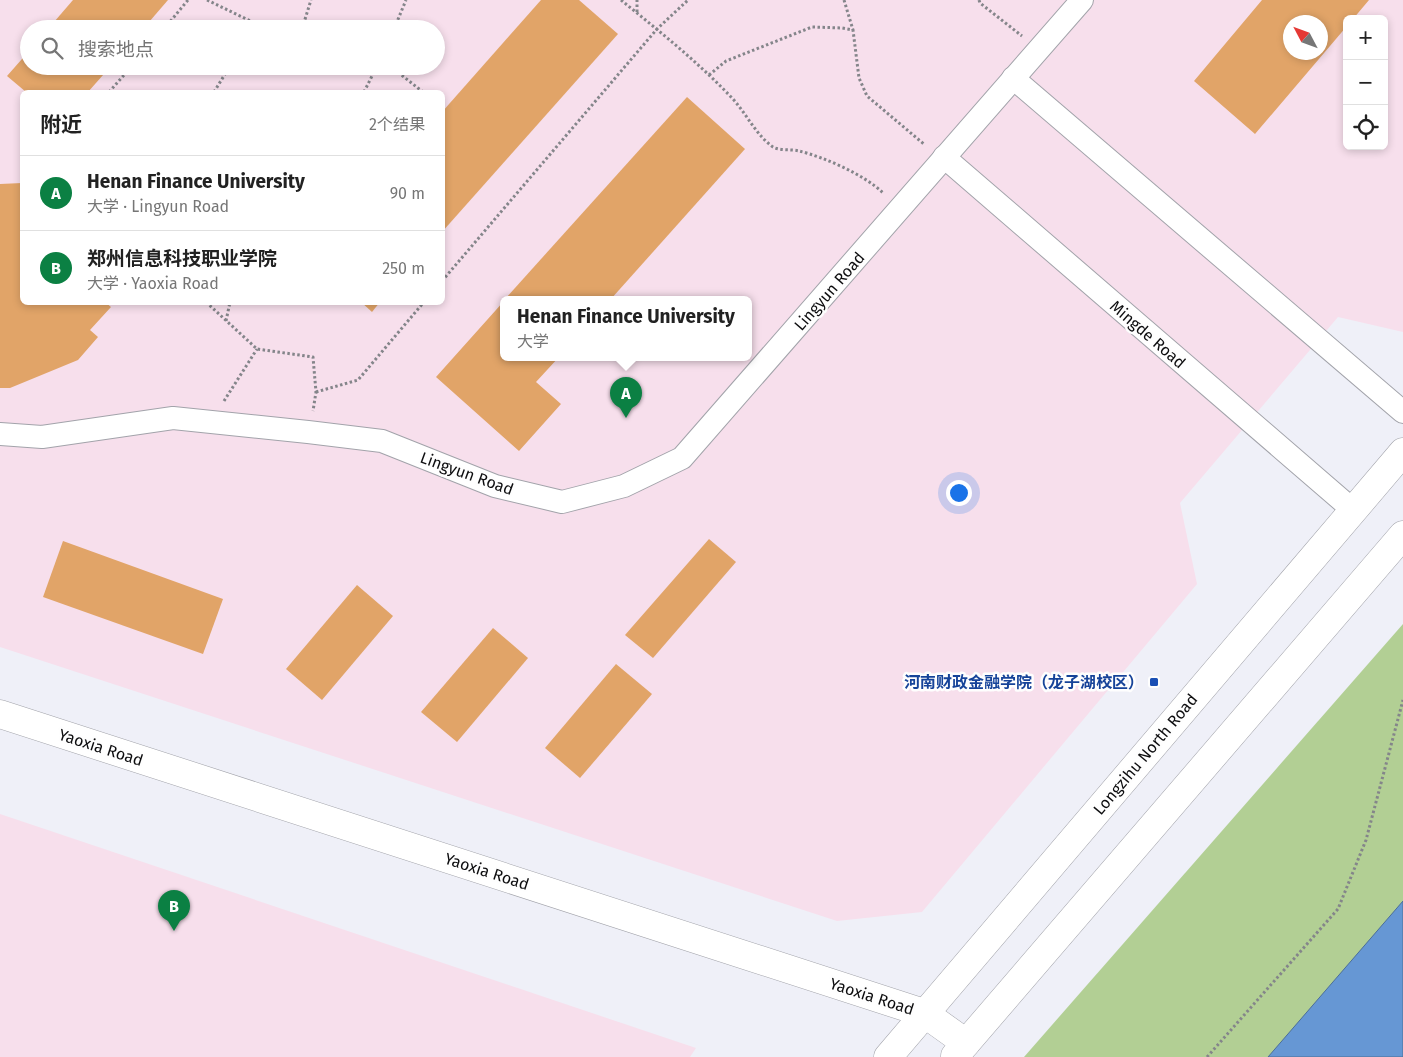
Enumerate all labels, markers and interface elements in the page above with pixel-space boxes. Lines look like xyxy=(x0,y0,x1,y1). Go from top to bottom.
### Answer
north arrow xyxy=(1283,15,1328,60)
map controls xyxy=(1343,15,1388,150)
button: + xyxy=(1343,15,1388,60)
search box xyxy=(20,20,445,75)
icon: search xyxy=(38,34,66,62)
text: 搜索地点 xyxy=(78,38,154,61)
button: − xyxy=(1343,60,1388,105)
button: locate xyxy=(1343,105,1388,150)
text: 附近 xyxy=(40,112,82,138)
text: 2个结果 xyxy=(369,115,425,134)
text: Henan Finance University xyxy=(87,170,305,193)
text: A xyxy=(51,184,61,203)
text: 90 m xyxy=(390,184,425,203)
text: 大学 · Lingyun Road xyxy=(87,197,229,216)
text: 郑州信息科技职业学院 xyxy=(87,247,277,270)
street label: Lingyun Road xyxy=(790,248,869,334)
text: B xyxy=(51,259,61,278)
text: 250 m xyxy=(382,259,425,278)
text: 大学 · Yaoxia Road xyxy=(87,274,219,293)
popup xyxy=(500,296,752,361)
street label: Mingde Road xyxy=(1106,296,1189,372)
text: Henan Finance University xyxy=(517,305,735,328)
text: 大学 xyxy=(517,332,549,351)
pin: A xyxy=(610,377,642,418)
street label: Lingyun Road xyxy=(418,448,516,499)
your location xyxy=(946,480,972,506)
place label: 河南财政金融学院（龙子湖校区） xyxy=(904,673,1144,692)
marker: 河南财政金融学院（龙子湖校区） xyxy=(1148,676,1160,688)
street label: Longzihu North Road xyxy=(1089,690,1201,819)
street label: Yaoxia Road xyxy=(56,725,145,770)
street label: Yaoxia Road xyxy=(442,849,531,894)
pin: B xyxy=(158,890,190,931)
street label: Yaoxia Road xyxy=(827,974,916,1019)

